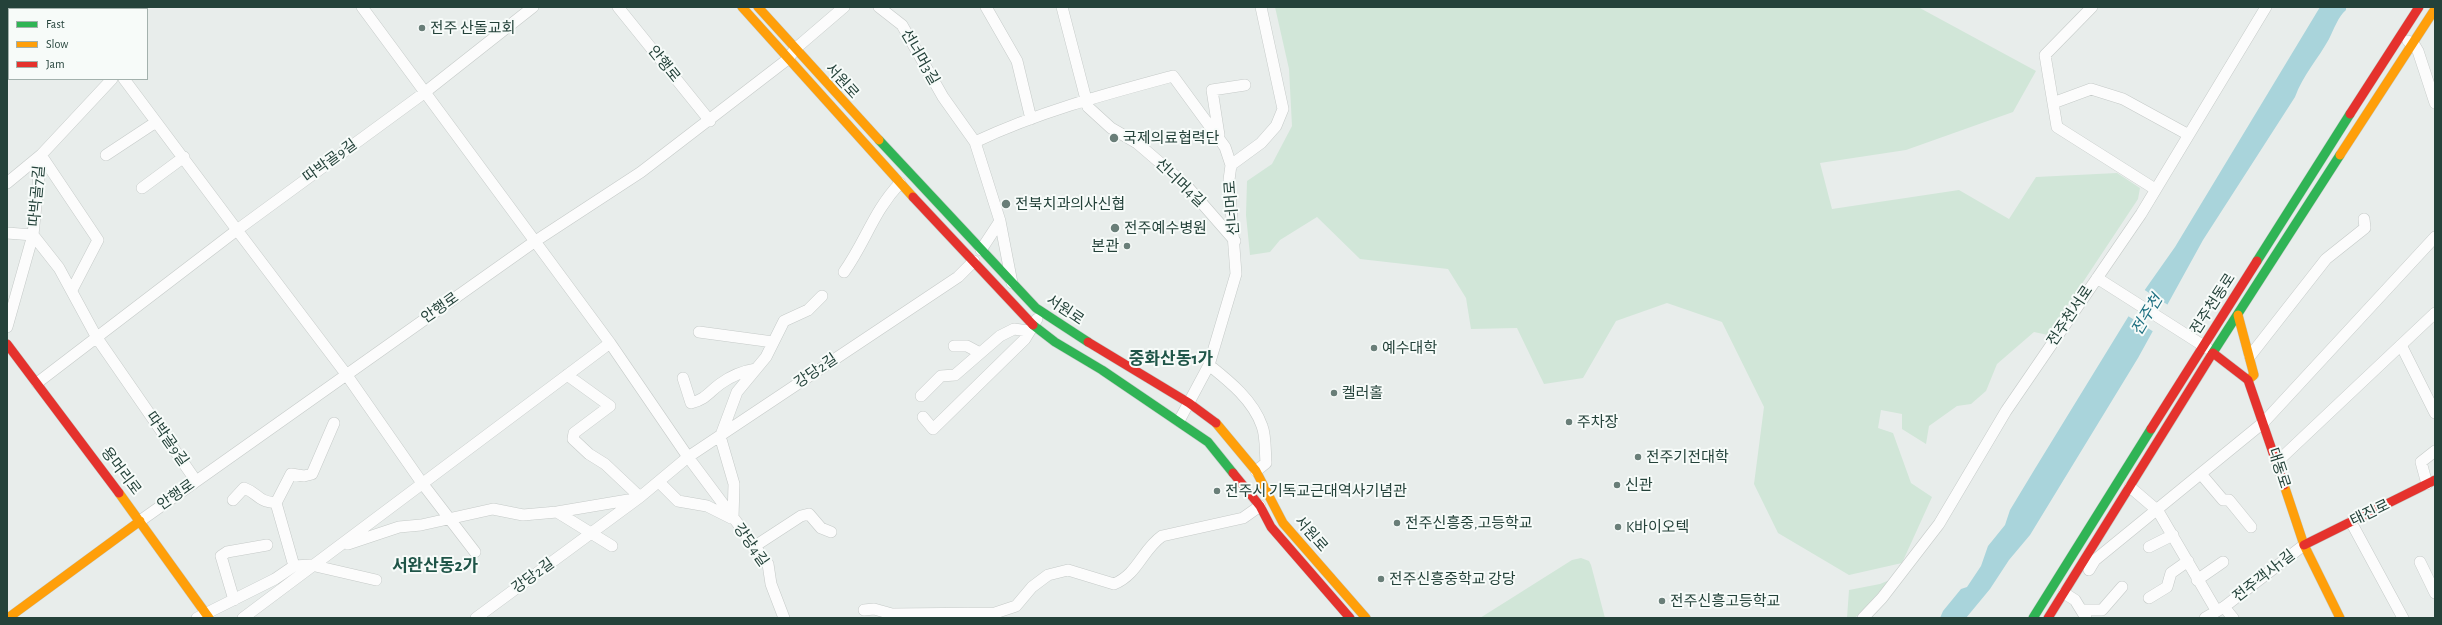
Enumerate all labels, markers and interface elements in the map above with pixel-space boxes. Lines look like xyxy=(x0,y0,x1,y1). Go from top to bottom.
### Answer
legend xyxy=(8,8,148,80)
text: Fast xyxy=(46,18,65,30)
place label: 전주 산돌교회 xyxy=(430,19,515,37)
marker: 전주 산돌교회 xyxy=(417,23,427,33)
street label: 선너머3길 xyxy=(897,26,943,88)
text: Slow xyxy=(46,38,68,50)
street label: 안행로 xyxy=(644,42,684,86)
text: Jam xyxy=(46,58,65,70)
street label: 서원로 xyxy=(821,60,863,102)
place label: 국제의료협력단 xyxy=(1123,129,1220,147)
marker: 국제의료협력단 xyxy=(1108,132,1120,144)
street label: 따박골9길 xyxy=(300,135,360,187)
street label: 선너머4길 xyxy=(1151,155,1209,211)
street label: 따박골7길 xyxy=(25,165,49,227)
street label: 선너머로 xyxy=(1221,180,1243,236)
place label: 전북치과의사신협 xyxy=(1015,195,1125,213)
marker: 전북치과의사신협 xyxy=(1000,198,1012,210)
place label: 전주예수병원 xyxy=(1124,219,1207,237)
marker: 전주예수병원 xyxy=(1109,222,1121,234)
place label: 본관 xyxy=(1091,237,1119,255)
marker: 본관 xyxy=(1122,241,1132,251)
street label: 전주천동로 xyxy=(2187,270,2239,338)
street label: 전주천서로 xyxy=(2043,282,2097,350)
street label: 안행로 xyxy=(418,289,462,327)
street label: 서원로 xyxy=(1043,291,1087,329)
water label: 전주천 xyxy=(2127,291,2167,339)
place label: 예수대학 xyxy=(1382,339,1437,357)
marker: 예수대학 xyxy=(1369,343,1379,353)
district label: 중화산동1가 xyxy=(1129,349,1213,369)
street label: 강당2길 xyxy=(791,350,841,392)
place label: 켈러홀 xyxy=(1342,384,1383,402)
marker: 켈러홀 xyxy=(1329,388,1339,398)
street label: 따박골9길 xyxy=(142,408,192,470)
place label: 주차장 xyxy=(1577,413,1618,431)
marker: 주차장 xyxy=(1564,417,1574,427)
street label: 용머리로 xyxy=(97,444,145,498)
street label: 대동로 xyxy=(2264,446,2294,490)
place label: 전주기전대학 xyxy=(1646,448,1729,466)
marker: 전주기전대학 xyxy=(1633,452,1643,462)
street label: 안행로 xyxy=(154,476,198,514)
place label: 신관 xyxy=(1625,476,1653,494)
marker: 신관 xyxy=(1612,480,1622,490)
place label: 전주시 기독교근대역사기념관 xyxy=(1225,482,1407,500)
marker: 전주시 기독교근대역사기념관 xyxy=(1212,486,1222,496)
street label: 태진로 xyxy=(2347,496,2393,530)
street label: 서원로 xyxy=(1291,512,1331,556)
place label: 전주신흥중,고등학교 xyxy=(1405,514,1533,532)
marker: 전주신흥중,고등학교 xyxy=(1392,518,1402,528)
place label: K바이오텍 xyxy=(1626,518,1689,536)
street label: 강당4길 xyxy=(730,520,772,570)
marker: K바이오텍 xyxy=(1613,522,1623,532)
street label: 전주객사1길 xyxy=(2229,546,2299,606)
street label: 강당2길 xyxy=(508,555,558,597)
district label: 서완산동2가 xyxy=(392,556,478,576)
place label: 전주신흥중학교 강당 xyxy=(1389,570,1516,588)
marker: 전주신흥중학교 강당 xyxy=(1376,574,1386,584)
place label: 전주신흥고등학교 xyxy=(1670,592,1780,610)
marker: 전주신흥고등학교 xyxy=(1657,596,1667,606)

